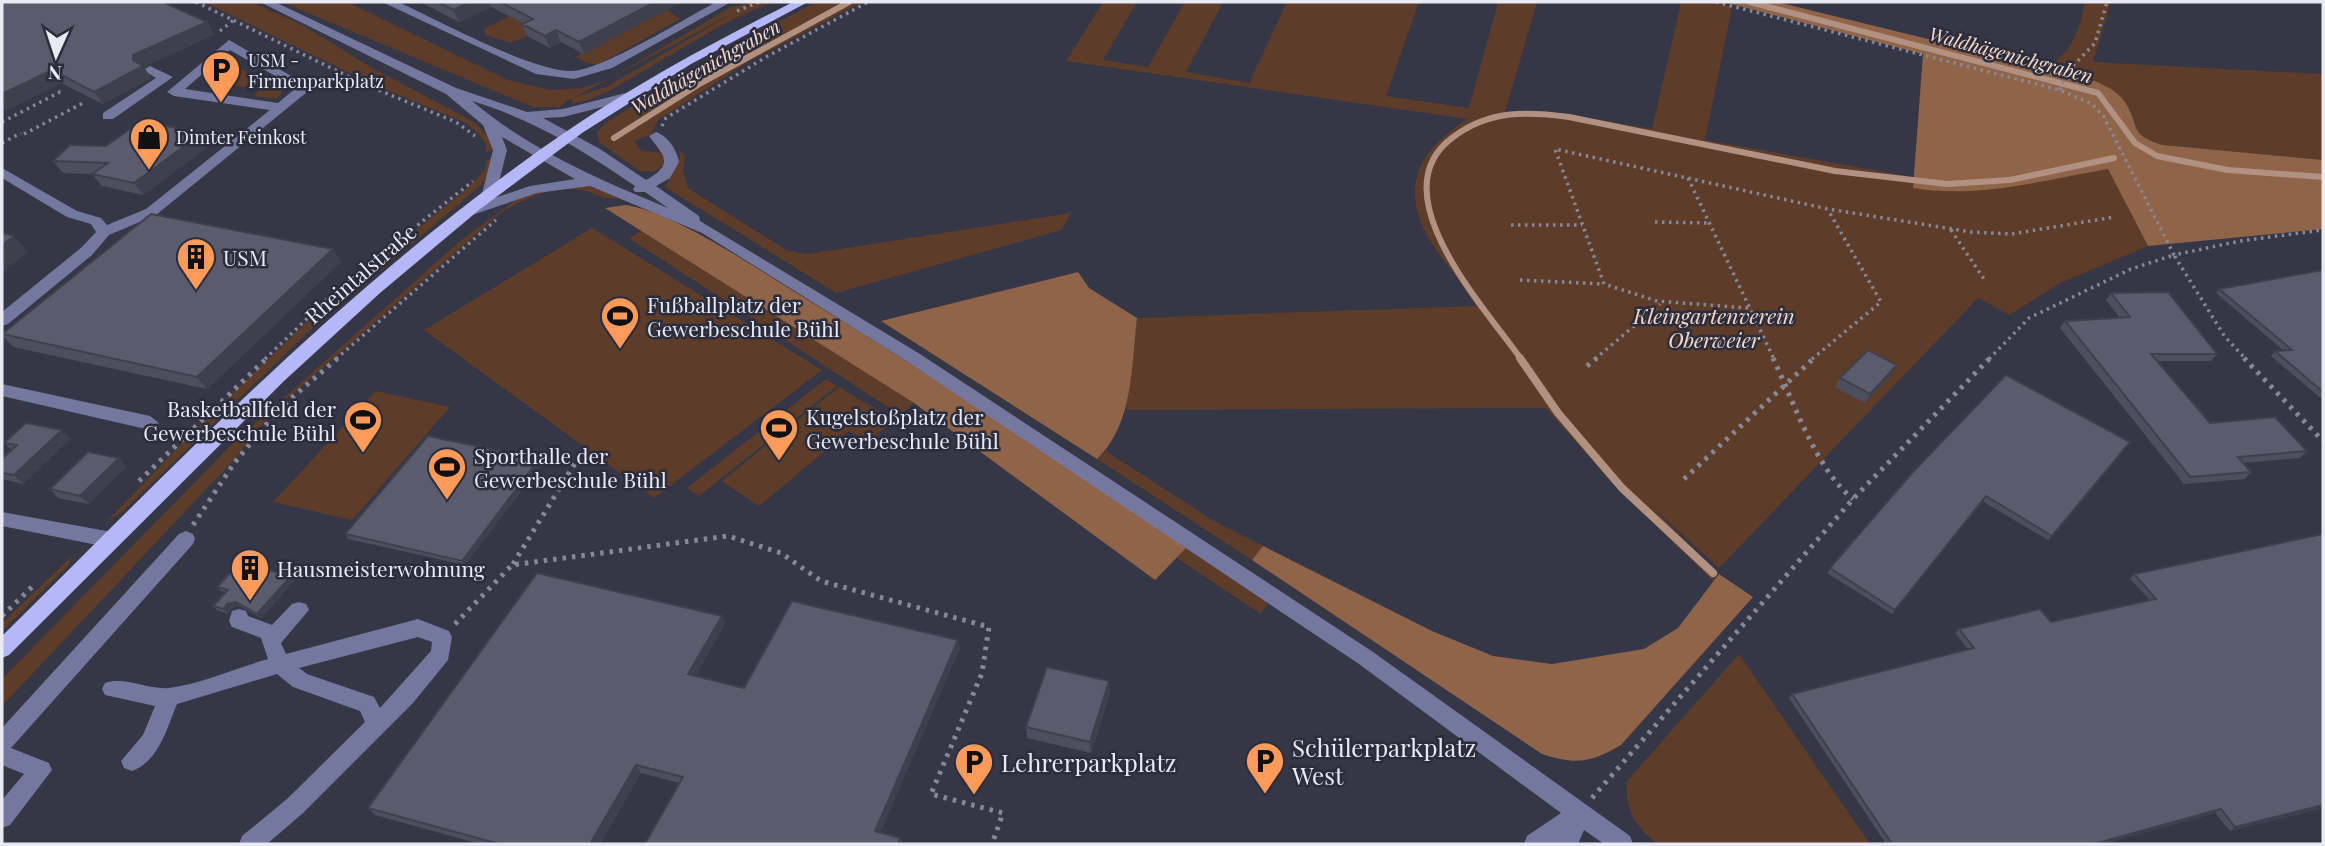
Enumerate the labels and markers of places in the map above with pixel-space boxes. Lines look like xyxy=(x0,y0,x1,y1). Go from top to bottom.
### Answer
place label: USM - Firmenparkplatz xyxy=(248,48,384,93)
parking icon: USM - Firmenparkplatz xyxy=(200,49,242,104)
shop icon: Dimter Feinkost xyxy=(128,116,170,171)
place label: Dimter Feinkost xyxy=(176,125,307,149)
building icon: USM xyxy=(175,236,217,291)
place label: USM xyxy=(223,243,267,271)
place label: Fußballplatz der Gewerbeschule Bühl xyxy=(647,290,840,342)
sports icon: Fußballplatz der Gewerbeschule Bühl xyxy=(599,295,641,350)
place label: Basketballfeld der Gewerbeschule Bühl xyxy=(143,394,337,446)
sports icon: Basketballfeld der Gewerbeschule Bühl xyxy=(342,399,384,454)
place label: Kugelstoßplatz der Gewerbeschule Bühl xyxy=(806,402,999,454)
sports icon: Kugelstoßplatz der Gewerbeschule Bühl xyxy=(758,407,800,462)
place label: Sporthalle der Gewerbeschule Bühl xyxy=(474,441,667,493)
sports icon: Sporthalle der Gewerbeschule Bühl xyxy=(426,446,468,501)
building icon: Hausmeisterwohnung xyxy=(229,547,271,602)
place label: Hausmeisterwohnung xyxy=(277,554,485,582)
place label: Schülerparkplatz West xyxy=(1291,731,1476,791)
parking icon: Schülerparkplatz West xyxy=(1244,740,1286,795)
parking icon: Lehrerparkplatz xyxy=(953,741,995,796)
place label: Lehrerparkplatz xyxy=(1001,746,1176,778)

